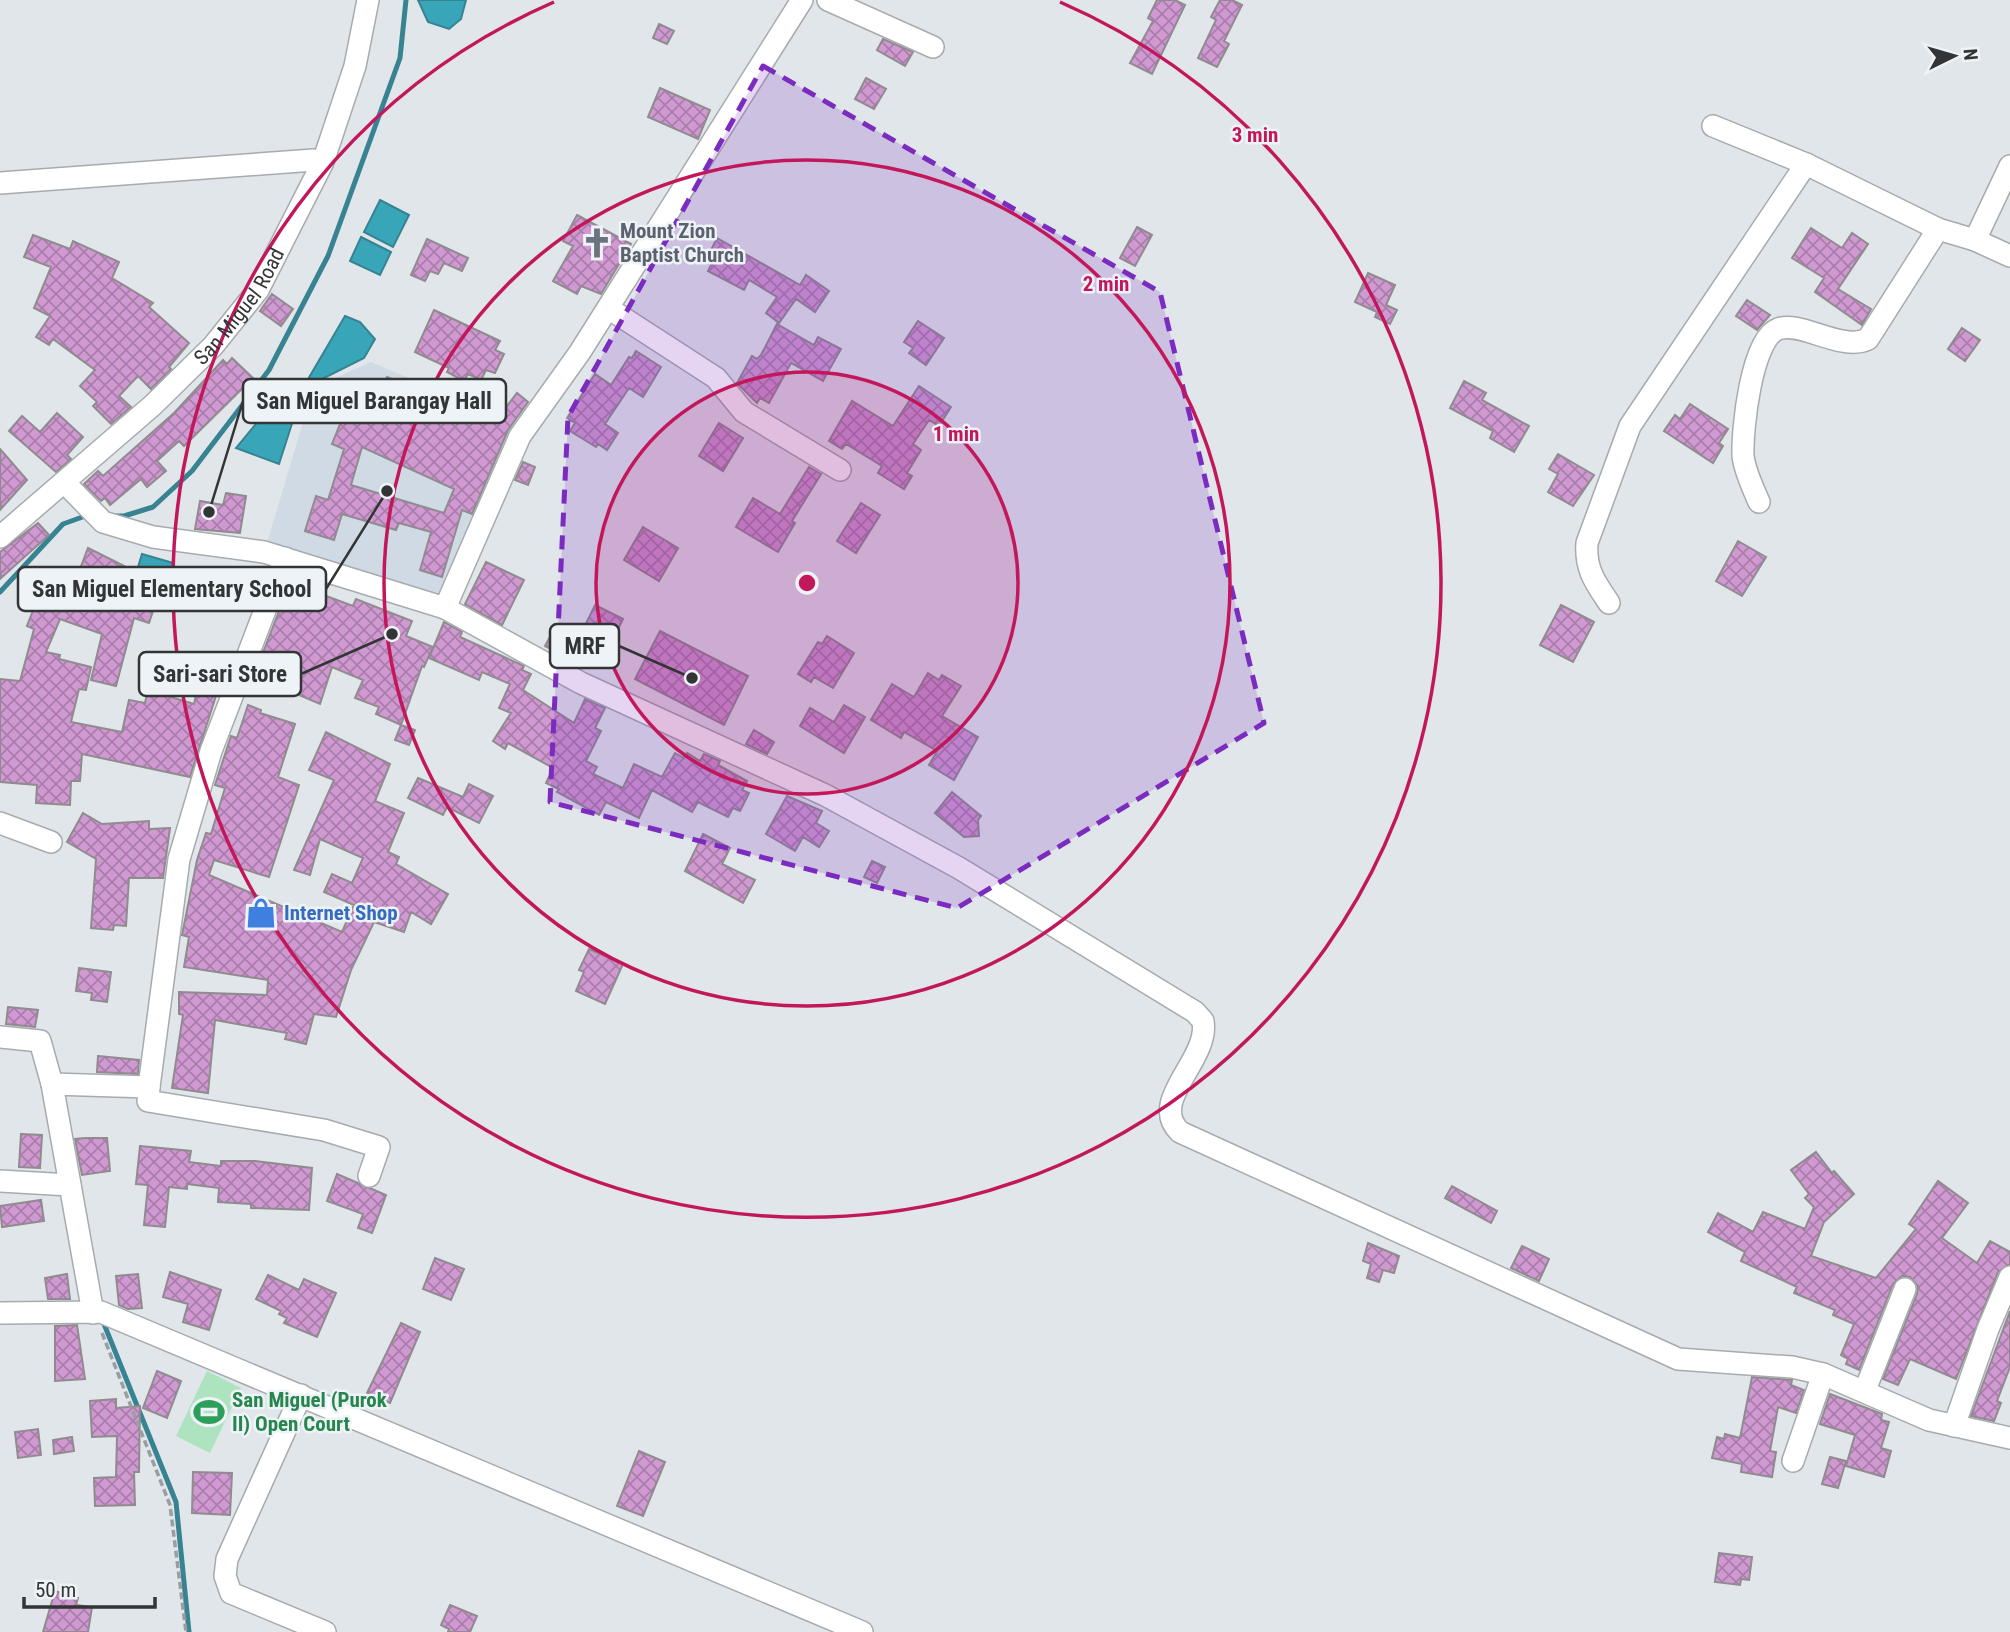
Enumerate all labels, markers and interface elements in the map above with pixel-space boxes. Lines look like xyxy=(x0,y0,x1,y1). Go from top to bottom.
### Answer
north arrow xyxy=(1919,21,1989,91)
text: N xyxy=(1958,48,1982,61)
text: 3 min xyxy=(1232,123,1278,147)
place label: Mount Zion Baptist Church xyxy=(620,219,744,267)
church icon: Mount Zion Baptist Church xyxy=(580,226,614,260)
street label: San Miguel Road xyxy=(189,244,289,370)
text: 2 min xyxy=(1083,272,1129,296)
callout: San Miguel Barangay Hall xyxy=(243,379,506,423)
text: San Miguel Barangay Hall xyxy=(256,388,492,415)
text: 1 min xyxy=(933,422,979,446)
callout: San Miguel Elementary School xyxy=(18,567,326,611)
centre of rings xyxy=(795,571,819,595)
text: San Miguel Elementary School xyxy=(32,576,312,603)
callout: MRF xyxy=(550,624,619,668)
text: MRF xyxy=(564,633,606,660)
callout: Sari-sari Store xyxy=(139,652,301,696)
text: Sari-sari Store xyxy=(153,661,287,688)
shop icon: Internet Shop xyxy=(244,896,278,930)
place label: Internet Shop xyxy=(284,901,398,925)
place label: San Miguel (Purok II) Open Court xyxy=(232,1388,388,1436)
sports icon: San Miguel (Purok II) Open Court xyxy=(192,1395,226,1429)
scale bar xyxy=(24,1566,156,1610)
text: 50 m xyxy=(35,1578,76,1602)

